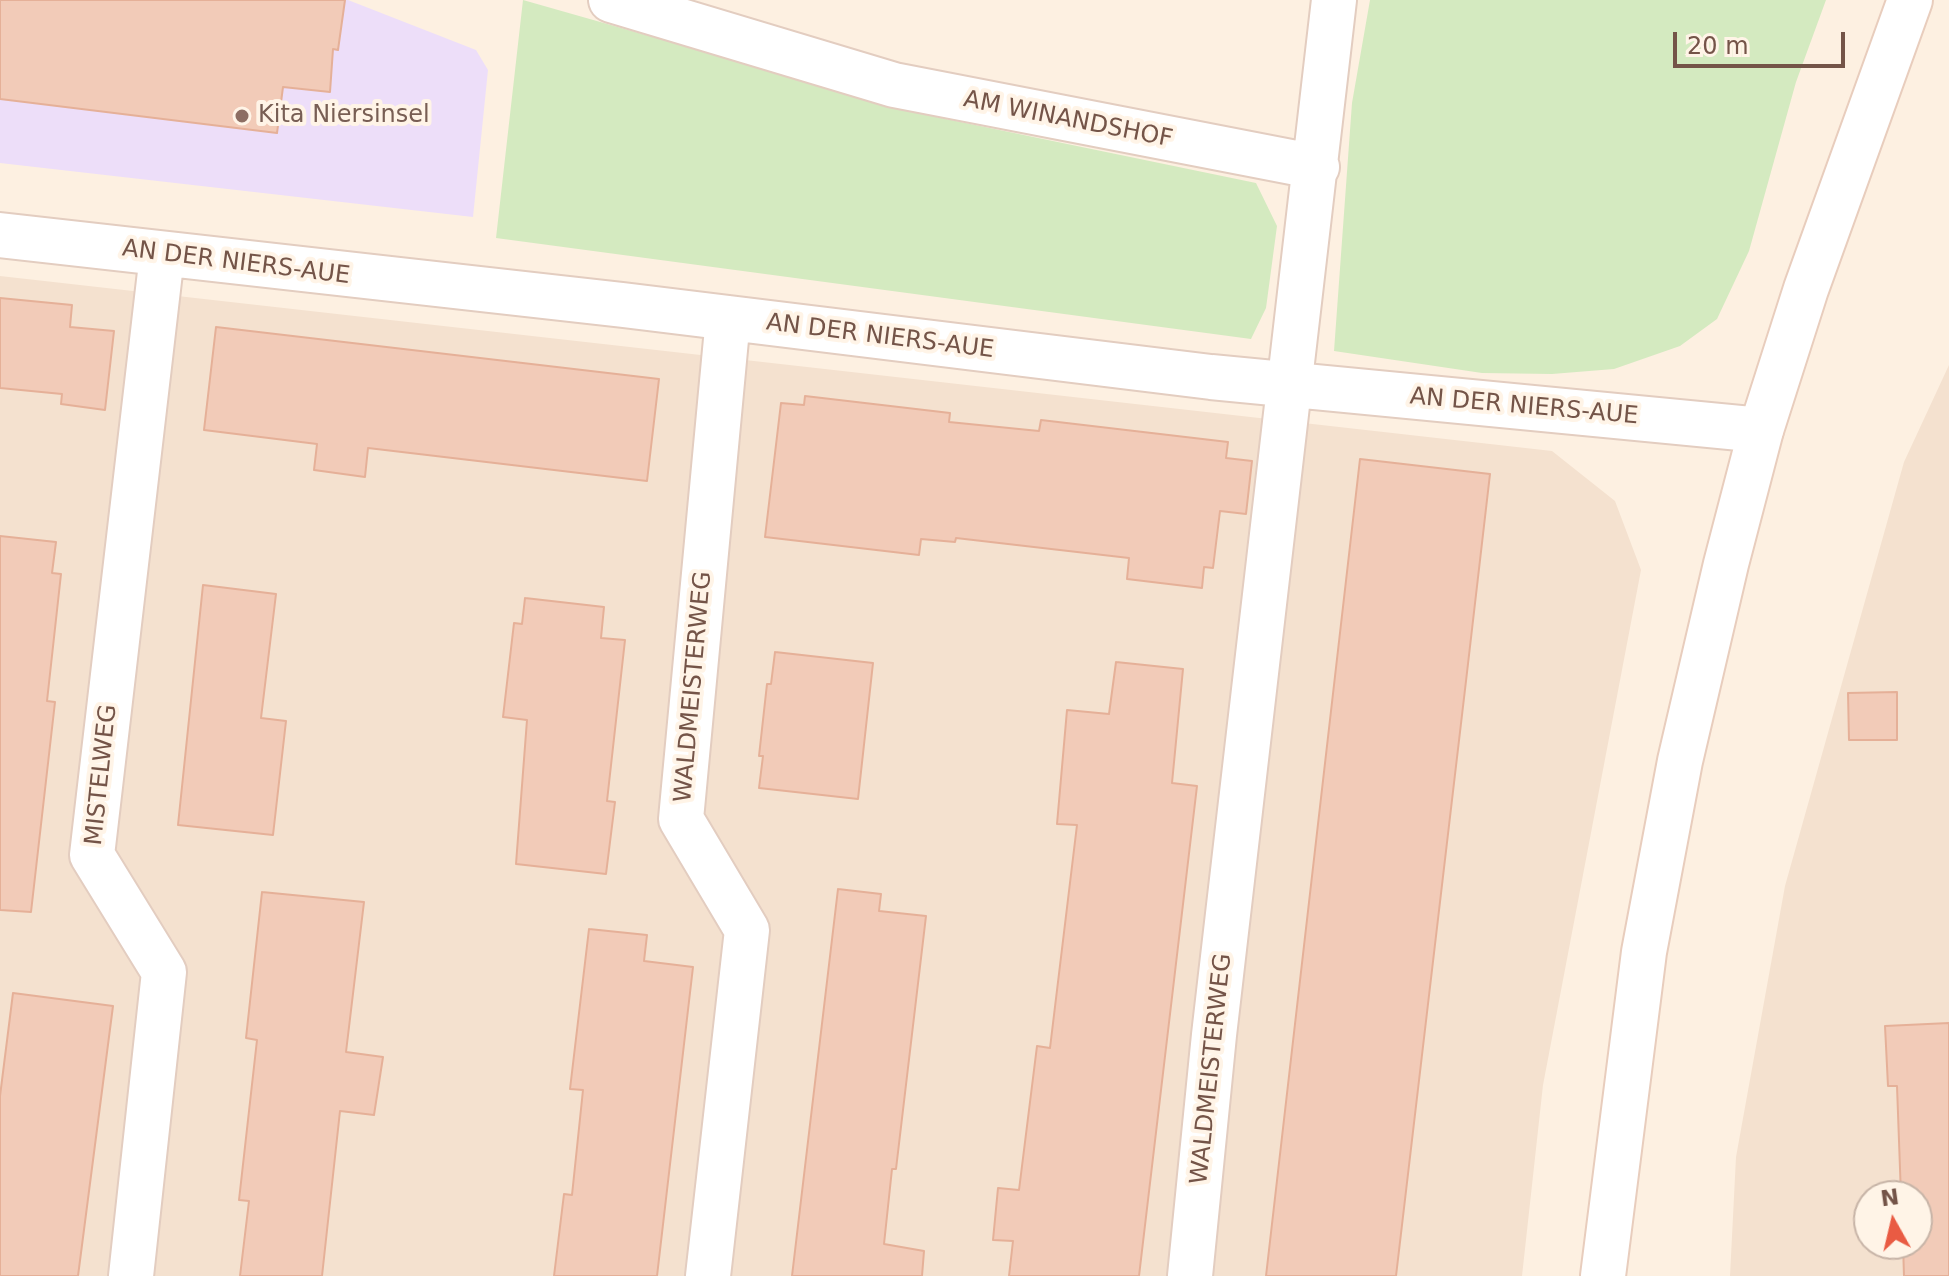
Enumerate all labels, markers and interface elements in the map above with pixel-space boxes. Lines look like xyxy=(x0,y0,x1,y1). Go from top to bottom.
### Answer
scale bar xyxy=(1677,16,1849,66)
text: 20 m xyxy=(1687,32,1749,60)
street label: AM WINANDSHOF xyxy=(961,86,1175,154)
place label: Kita Niersinsel xyxy=(258,102,430,130)
marker: Kita Niersinsel xyxy=(233,107,251,125)
street label: AN DER NIERS-AUE xyxy=(120,235,352,291)
street label: AN DER NIERS-AUE xyxy=(764,309,996,365)
street label: AN DER NIERS-AUE xyxy=(1409,383,1639,431)
street label: WALDMEISTERWEG xyxy=(670,570,718,804)
street label: MISTELWEG xyxy=(80,703,124,847)
street label: WALDMEISTERWEG xyxy=(1186,952,1238,1186)
north arrow xyxy=(1853,1180,1933,1260)
text: N xyxy=(1879,1184,1901,1211)

